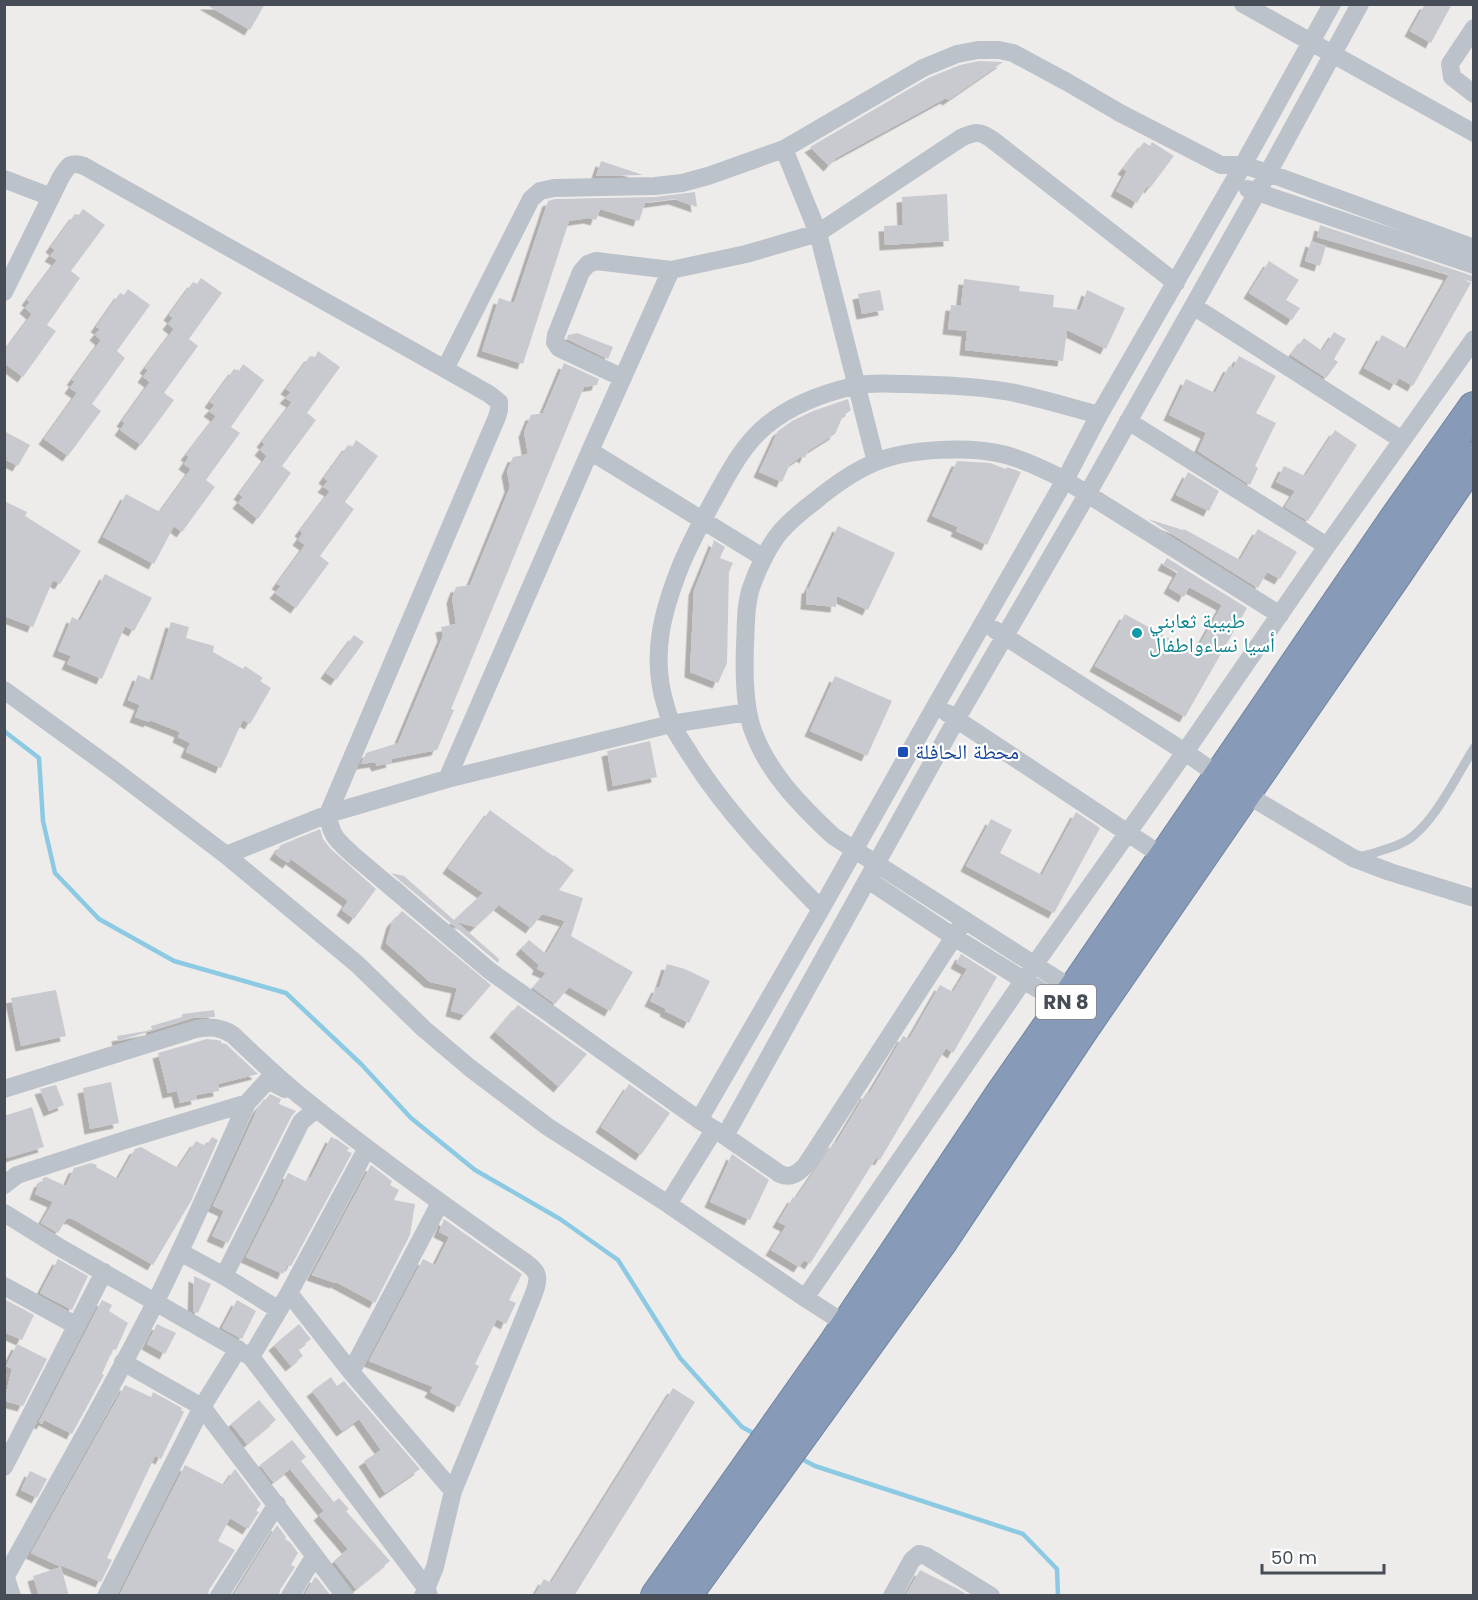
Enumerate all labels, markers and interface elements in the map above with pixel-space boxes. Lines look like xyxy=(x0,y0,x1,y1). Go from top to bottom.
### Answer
place label: طبيبة ثعابني أسيا نساءواطفال xyxy=(1149,606,1275,659)
marker: طبيبة ثعابني أسيا نساءواطفال xyxy=(1130,626,1144,640)
place label: محطة الحافلة xyxy=(915,737,1019,766)
marker: محطة الحافلة xyxy=(896,745,910,759)
road number: RN 8 xyxy=(1036,985,1096,1019)
scale bar xyxy=(1262,1537,1384,1575)
text: 50 m xyxy=(1271,1545,1317,1570)

